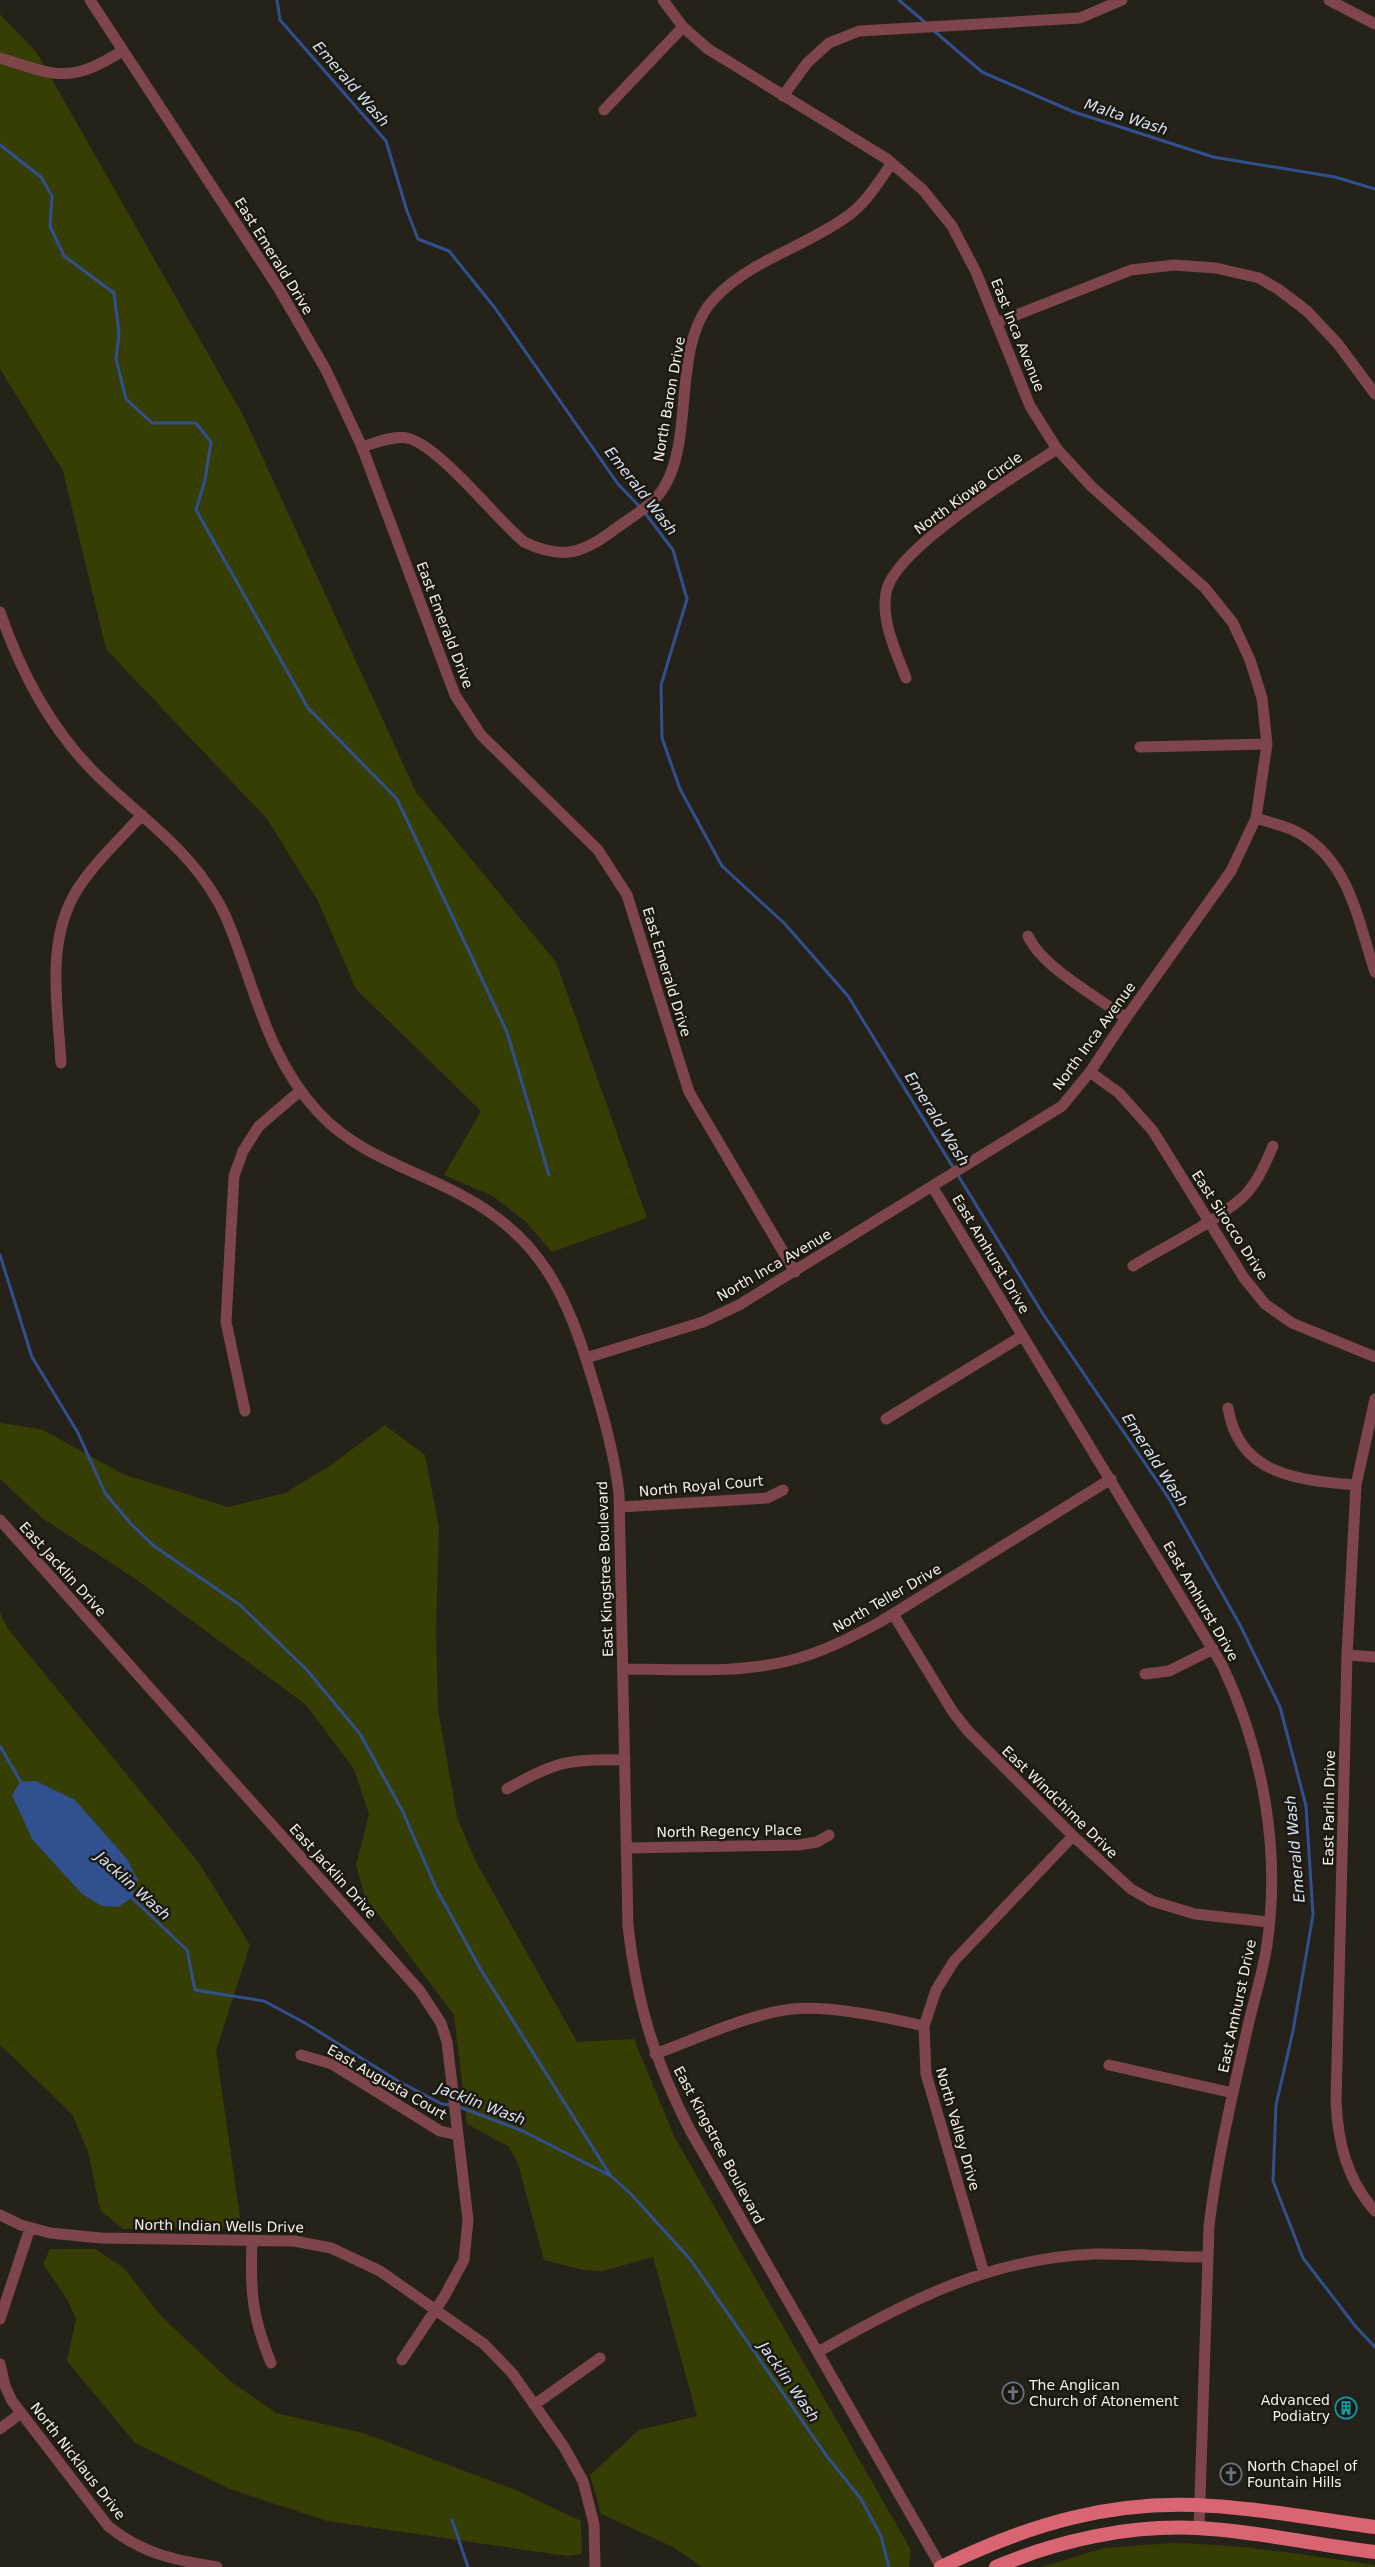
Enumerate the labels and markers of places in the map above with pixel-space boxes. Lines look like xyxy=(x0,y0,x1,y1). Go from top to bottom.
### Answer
place label: The Anglican Church of Atonement xyxy=(1028,2377,1179,2409)
church icon: The Anglican Church of Atonement xyxy=(1001,2381,1025,2405)
place label: Advanced Podiatry xyxy=(1261,2392,1330,2424)
building icon: Advanced Podiatry xyxy=(1334,2396,1358,2420)
place label: North Chapel of Fountain Hills xyxy=(1247,2458,1358,2490)
church icon: North Chapel of Fountain Hills xyxy=(1219,2462,1243,2486)

